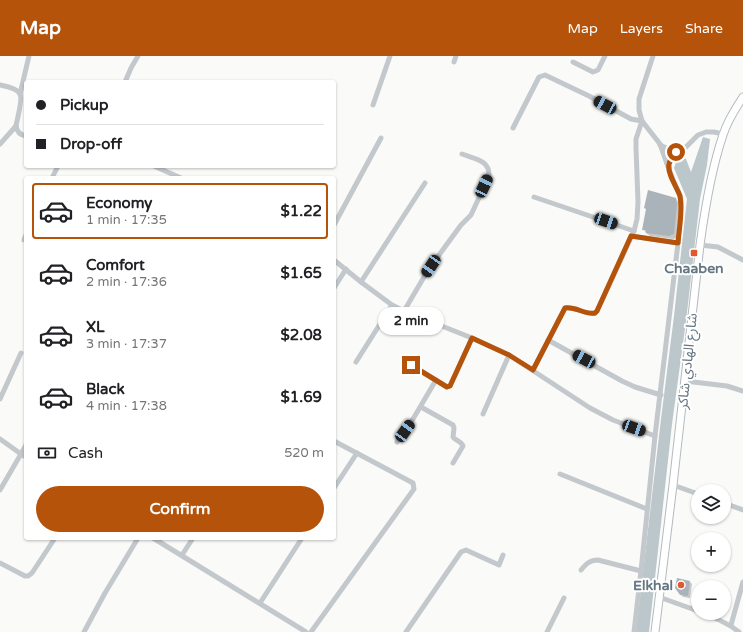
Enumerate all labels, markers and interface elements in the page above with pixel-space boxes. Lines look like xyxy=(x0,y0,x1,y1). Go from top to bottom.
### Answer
text: Map xyxy=(20,17,61,39)
text: Map xyxy=(568,20,598,37)
text: Layers xyxy=(620,20,663,37)
text: Share xyxy=(685,20,723,37)
car xyxy=(592,94,618,116)
text: Pickup xyxy=(60,96,108,114)
text: Drop-off xyxy=(60,135,122,153)
route start xyxy=(667,143,685,161)
car xyxy=(473,173,495,199)
icon: car xyxy=(38,193,74,229)
text: Economy xyxy=(86,194,152,212)
text: $1.22 xyxy=(281,202,322,220)
car xyxy=(593,211,619,231)
text: 1 min · 17:35 xyxy=(86,212,167,228)
marker: Chaaben xyxy=(689,248,699,258)
car xyxy=(419,253,443,279)
icon: car xyxy=(38,255,74,291)
text: Comfort xyxy=(86,256,145,274)
place label: Chaaben xyxy=(664,260,724,277)
text: $1.65 xyxy=(281,264,322,282)
text: 2 min · 17:36 xyxy=(86,274,167,290)
callout: 2 min xyxy=(378,307,444,335)
street label: شارع الهادي شاكر xyxy=(674,312,703,411)
text: 2 min xyxy=(394,313,428,329)
icon: car xyxy=(38,317,74,353)
text: XL xyxy=(86,318,105,336)
text: $2.08 xyxy=(281,326,322,344)
text: 3 min · 17:37 xyxy=(86,336,167,352)
car xyxy=(571,348,597,370)
route end xyxy=(402,356,420,374)
icon: car xyxy=(38,379,74,415)
text: Black xyxy=(86,380,125,398)
text: $1.69 xyxy=(281,388,322,406)
text: 4 min · 17:38 xyxy=(86,398,167,414)
car xyxy=(393,418,417,444)
car xyxy=(621,418,647,438)
icon: cash xyxy=(36,442,58,464)
text: Cash xyxy=(68,444,103,462)
text: 520 m xyxy=(284,445,324,461)
map controls xyxy=(691,484,731,620)
button: layers xyxy=(691,484,731,524)
button: Confirm xyxy=(36,486,324,532)
button: + xyxy=(691,532,731,572)
place label: Elkhal xyxy=(633,577,673,594)
marker: Elkhal xyxy=(676,580,686,590)
button: − xyxy=(691,580,731,620)

